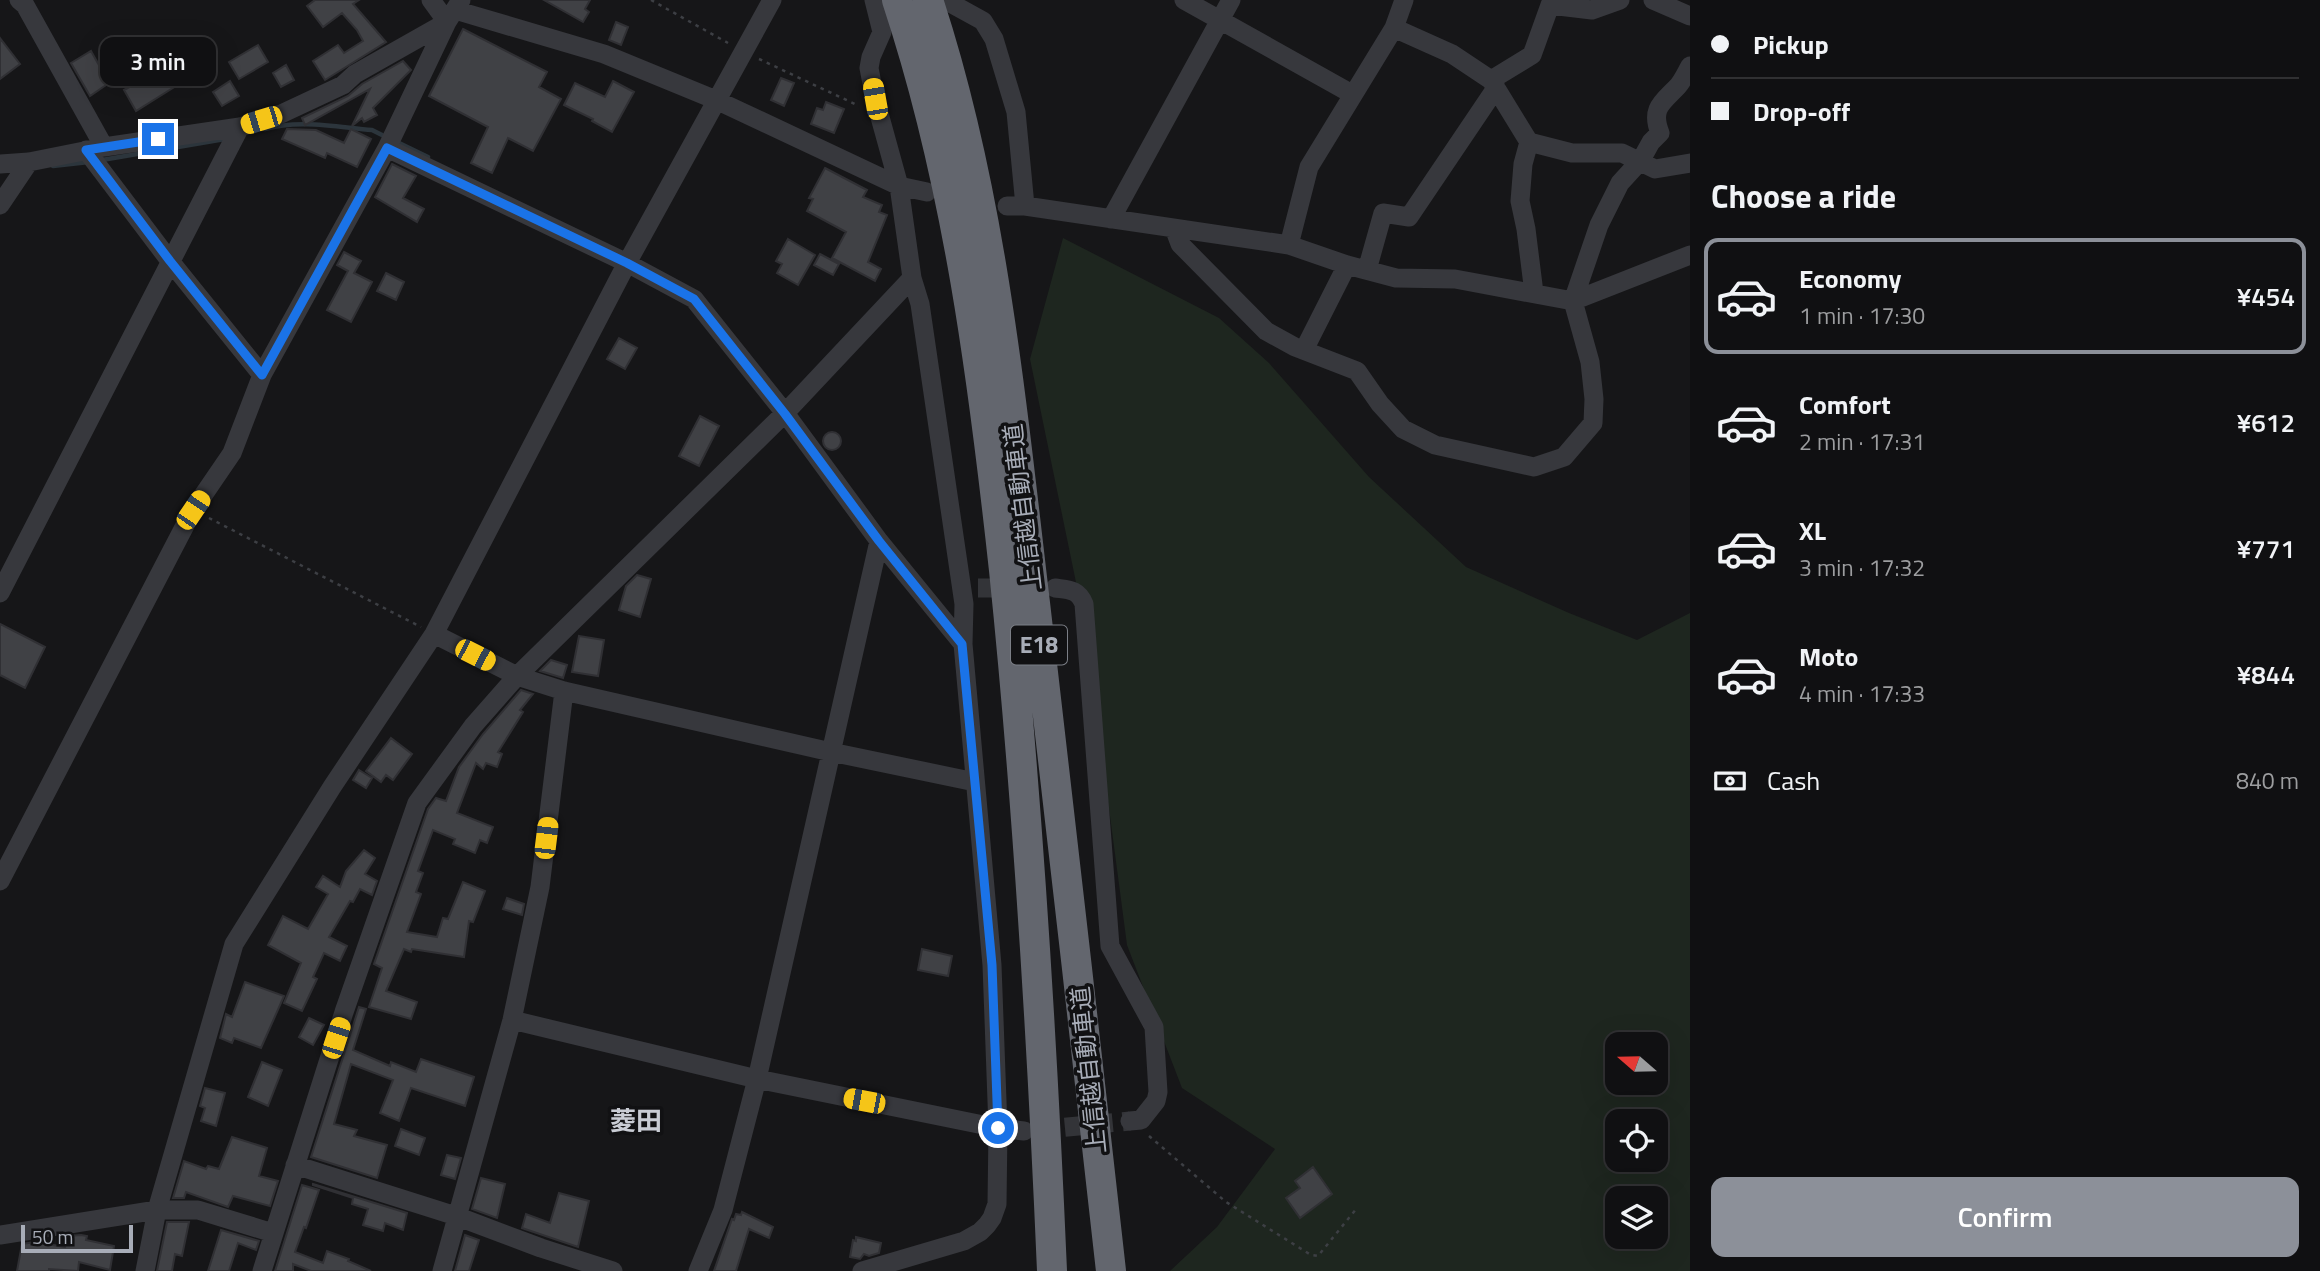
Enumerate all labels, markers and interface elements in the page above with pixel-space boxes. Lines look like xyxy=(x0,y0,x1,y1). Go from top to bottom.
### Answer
text: Pickup xyxy=(1753,25,1829,64)
callout: 3 min xyxy=(100,38,216,86)
text: 3 min xyxy=(130,44,186,79)
car xyxy=(862,76,889,122)
text: Drop-off xyxy=(1753,92,1850,131)
car xyxy=(238,104,285,136)
route end xyxy=(142,123,174,155)
text: Choose a ride xyxy=(1711,172,1896,220)
text: Economy xyxy=(1799,259,1901,298)
icon: car xyxy=(1715,265,1778,328)
text: ¥454 xyxy=(2237,277,2295,316)
text: 1 min · 17:30 xyxy=(1799,298,1925,333)
text: Comfort xyxy=(1799,385,1891,424)
icon: car xyxy=(1715,391,1778,454)
text: ¥612 xyxy=(2237,403,2295,442)
street label: 上信越自動車道 xyxy=(994,422,1050,593)
text: 2 min · 17:31 xyxy=(1799,424,1925,459)
car xyxy=(173,487,214,533)
text: XL xyxy=(1799,511,1826,550)
icon: car xyxy=(1715,517,1778,580)
text: ¥771 xyxy=(2237,529,2295,568)
text: 3 min · 17:32 xyxy=(1799,550,1925,585)
road number: E18 xyxy=(1011,625,1067,664)
car xyxy=(452,636,499,674)
text: Moto xyxy=(1799,637,1858,676)
icon: car xyxy=(1715,643,1778,706)
text: ¥844 xyxy=(2237,655,2295,694)
text: 4 min · 17:33 xyxy=(1799,676,1925,711)
text: Cash xyxy=(1767,761,1820,800)
icon: cash xyxy=(1711,762,1749,800)
text: 840 m xyxy=(2236,763,2299,798)
car xyxy=(534,816,559,860)
street label: 上信越自動車道 xyxy=(1061,985,1115,1156)
car xyxy=(320,1015,353,1061)
north arrow xyxy=(1605,1032,1668,1096)
map controls xyxy=(1605,1032,1668,1249)
car xyxy=(842,1087,887,1115)
district label: 菱田 xyxy=(610,1101,662,1140)
button: locate xyxy=(1605,1109,1668,1172)
route start xyxy=(982,1112,1014,1144)
button: Confirm xyxy=(1711,1177,2299,1257)
button: layers xyxy=(1605,1186,1668,1249)
scale bar xyxy=(21,1222,133,1254)
text: 50 m xyxy=(32,1222,73,1251)

